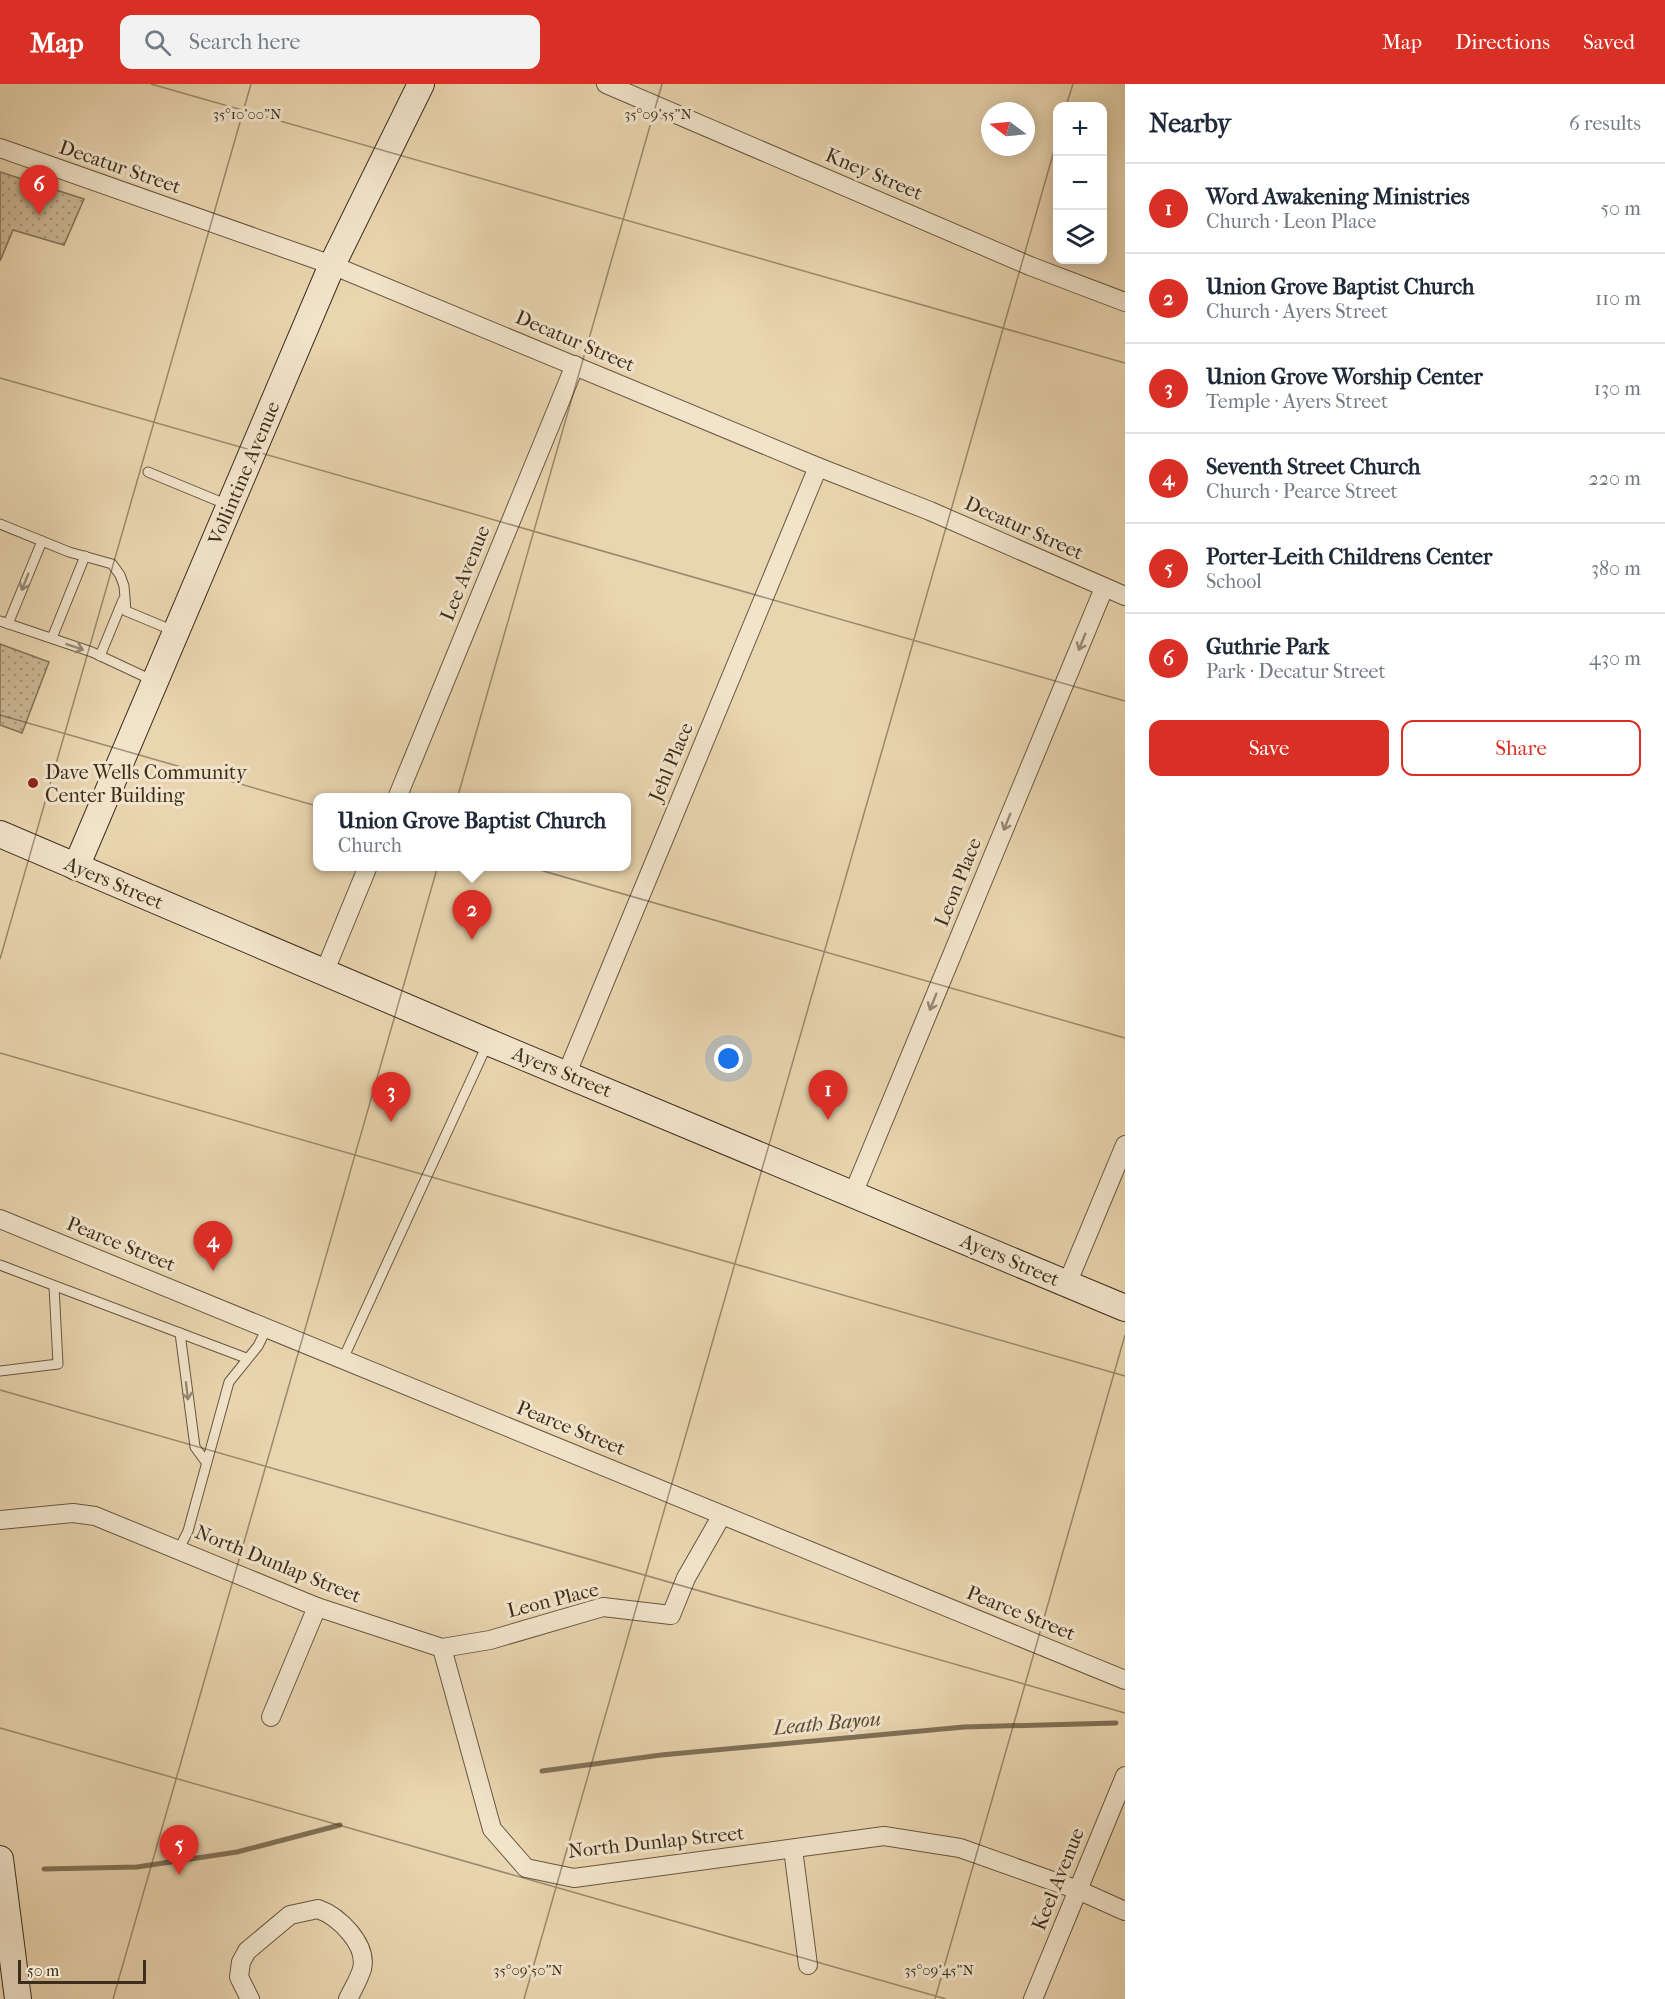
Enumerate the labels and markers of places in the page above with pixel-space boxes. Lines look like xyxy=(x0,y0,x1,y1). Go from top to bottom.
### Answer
pin: 6 xyxy=(20,166,58,215)
place label: Dave Wells Community Center Building xyxy=(45,761,248,807)
marker: Dave Wells Community Center Building xyxy=(26,776,40,790)
pin: 2 xyxy=(452,890,492,940)
pin: 1 xyxy=(808,1070,848,1120)
pin: 3 xyxy=(372,1072,410,1122)
pin: 4 xyxy=(194,1222,232,1271)
pin: 5 xyxy=(160,1826,198,1875)

